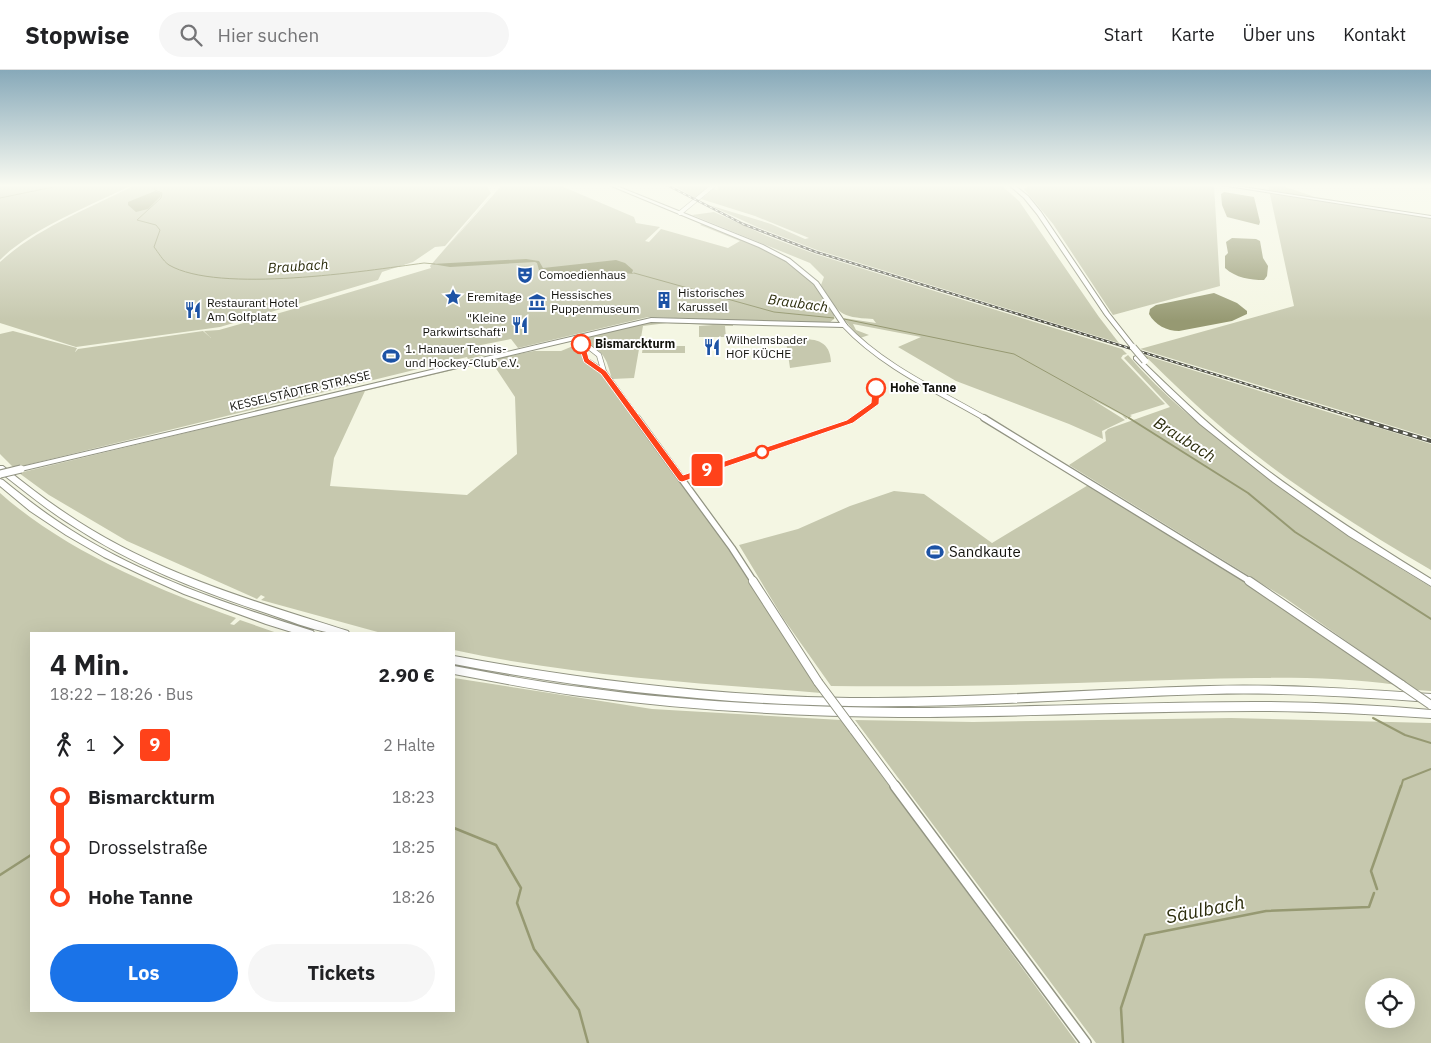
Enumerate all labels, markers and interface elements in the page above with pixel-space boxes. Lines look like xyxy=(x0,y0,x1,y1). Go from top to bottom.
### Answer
search box xyxy=(159,12,509,57)
text: Stopwise xyxy=(25,19,129,51)
icon: search xyxy=(177,21,205,49)
text: Hier suchen xyxy=(217,23,319,47)
text: Start xyxy=(1104,23,1143,46)
text: Karte xyxy=(1171,23,1215,46)
text: Über uns xyxy=(1243,23,1315,46)
text: Kontakt xyxy=(1343,23,1406,46)
water label: Braubach xyxy=(267,255,329,277)
theatre icon: Comoedienhaus xyxy=(515,265,535,285)
place label: Comoedienhaus xyxy=(539,267,626,282)
place label: Historisches Karussell xyxy=(678,285,745,314)
place icon: Eremitage xyxy=(443,287,463,307)
place label: Hessisches Puppenmuseum xyxy=(551,287,639,316)
place label: Eremitage xyxy=(467,289,522,304)
building icon: Historisches Karussell xyxy=(654,290,674,310)
water label: Braubach xyxy=(767,290,829,316)
museum icon: Hessisches Puppenmuseum xyxy=(527,292,547,312)
place label: Restaurant Hotel Am Golfplatz xyxy=(207,295,298,324)
restaurant icon: Restaurant Hotel Am Golfplatz xyxy=(183,300,203,320)
place label: "Kleine Parkwirtschaft" xyxy=(423,310,506,339)
restaurant icon: "Kleine Parkwirtschaft" xyxy=(510,315,530,335)
place label: Wilhelmsbader HOF KÜCHE xyxy=(726,332,808,361)
marker: Bismarckturm xyxy=(571,334,591,354)
place label: Bismarckturm xyxy=(595,336,675,351)
restaurant icon: Wilhelmsbader HOF KÜCHE xyxy=(702,337,722,357)
place label: 1. Hanauer Tennis- und Hockey-Club e.V. xyxy=(405,341,519,370)
sports icon: 1. Hanauer Tennis- und Hockey-Club e.V. xyxy=(381,346,401,366)
street label: KESSELSTÄDTER STRASSE xyxy=(228,367,372,414)
marker: Hohe Tanne xyxy=(866,378,886,398)
place label: Hohe Tanne xyxy=(890,380,956,395)
water label: Braubach xyxy=(1150,412,1220,466)
unlabelled marker xyxy=(755,445,769,459)
line badge: 9 xyxy=(691,454,723,486)
text: 9 xyxy=(702,458,712,481)
sports icon: Sandkaute xyxy=(925,542,945,562)
place label: Sandkaute xyxy=(949,542,1021,561)
text: 4 Min. xyxy=(50,646,130,683)
text: 2.90 € xyxy=(379,663,435,687)
text: 18:22 – 18:26 · Bus xyxy=(50,684,193,704)
icon: walk xyxy=(50,731,78,759)
icon: forward xyxy=(104,731,132,759)
text: 9 xyxy=(150,733,160,756)
text: 1 xyxy=(86,735,96,755)
text: 2 Halte xyxy=(383,735,435,755)
text: Bismarckturm xyxy=(88,785,215,809)
text: 18:23 xyxy=(392,787,435,807)
text: Drosselstraße xyxy=(88,835,208,859)
text: 18:25 xyxy=(392,837,435,857)
text: Hohe Tanne xyxy=(88,885,193,909)
text: 18:26 xyxy=(392,887,435,907)
water label: Säulbach xyxy=(1164,890,1246,928)
button: Los xyxy=(50,944,238,1002)
button: Tickets xyxy=(248,944,435,1002)
map controls xyxy=(1365,978,1415,1028)
button: locate xyxy=(1365,978,1415,1028)

